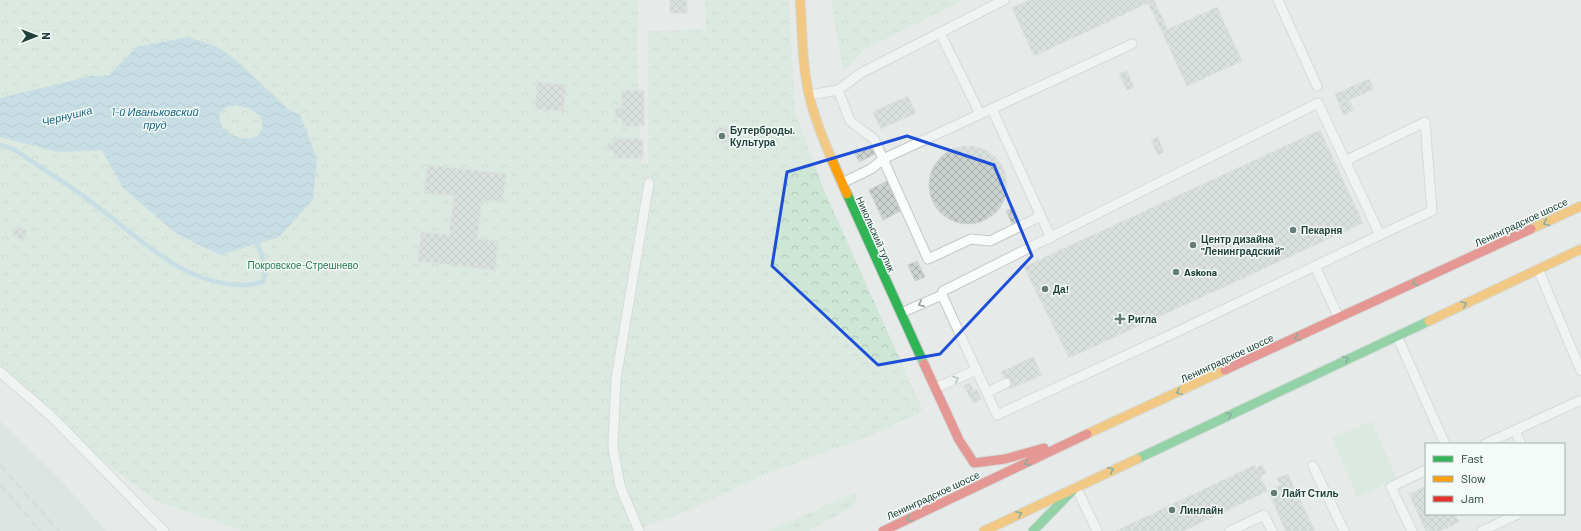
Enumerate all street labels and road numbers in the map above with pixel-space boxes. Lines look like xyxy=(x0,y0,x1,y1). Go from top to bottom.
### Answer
street label: Никольский тупик xyxy=(854,194,898,274)
street label: Ленинградское шоссе xyxy=(1473,195,1570,249)
street label: Ленинградское шоссе xyxy=(1179,331,1276,385)
street label: Ленинградское шоссе xyxy=(885,468,982,522)

